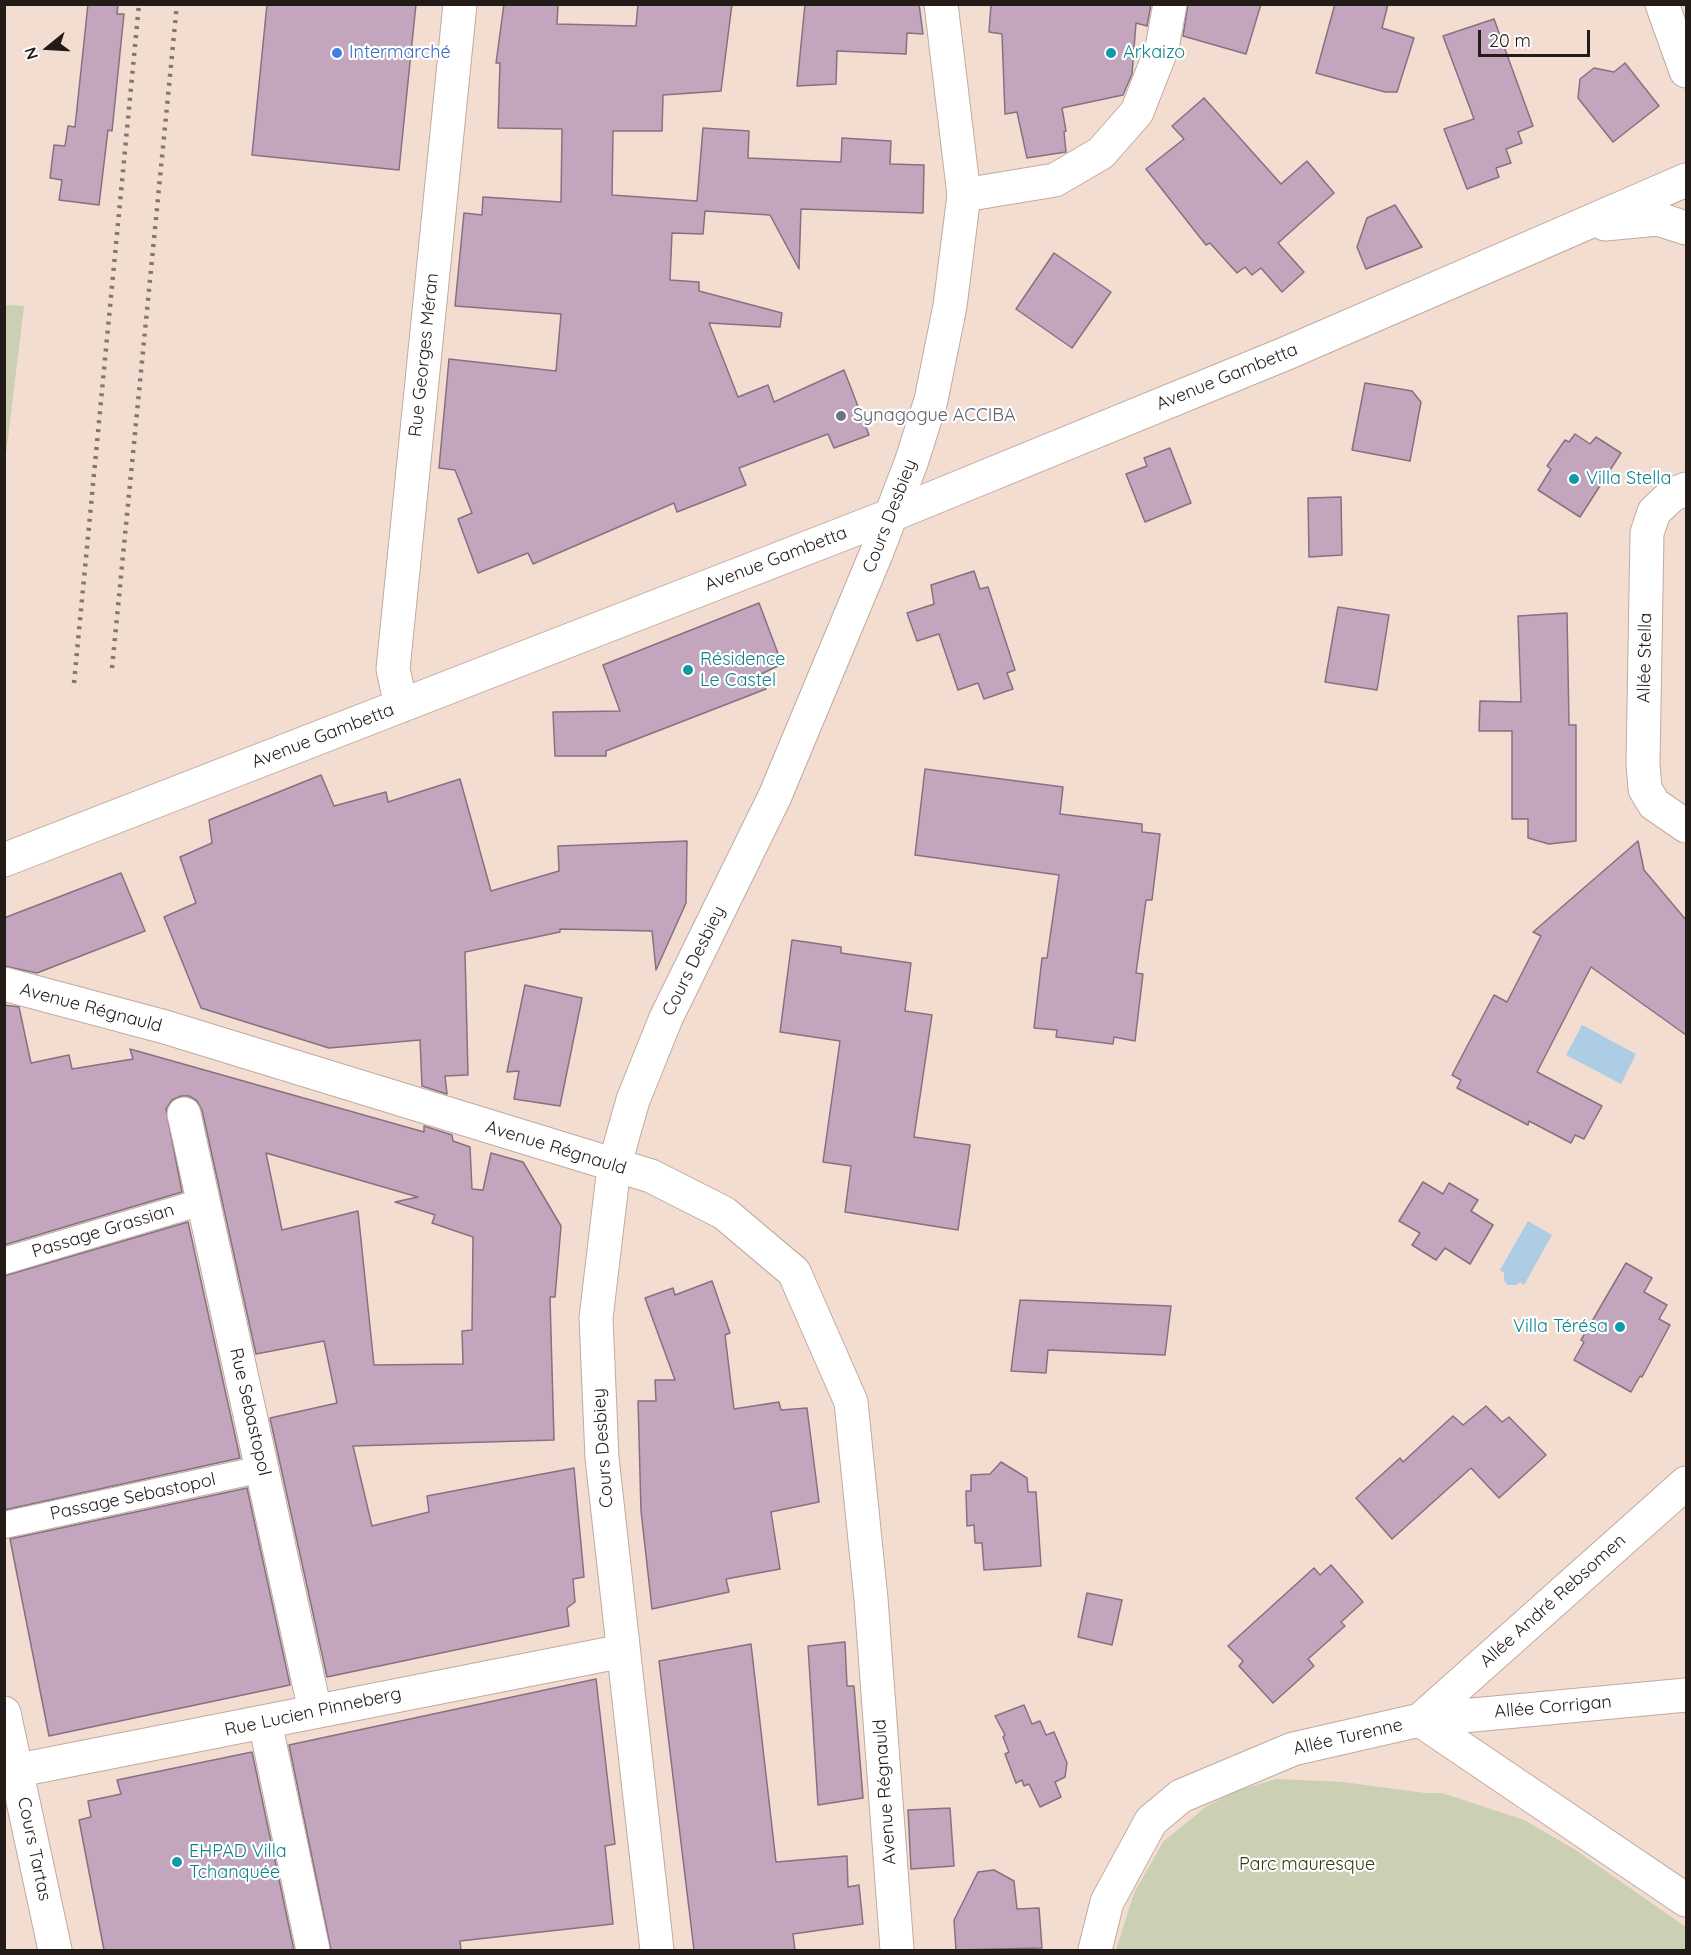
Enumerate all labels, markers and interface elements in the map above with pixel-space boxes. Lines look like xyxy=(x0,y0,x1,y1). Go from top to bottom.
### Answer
north arrow xyxy=(18,18,78,78)
scale bar xyxy=(1481,18,1594,56)
text: 20 m xyxy=(1489,29,1531,52)
place label: Intermarché xyxy=(349,42,451,64)
place label: Arkaizo xyxy=(1123,42,1185,64)
text: N xyxy=(20,45,42,62)
marker: Intermarché xyxy=(330,46,344,60)
marker: Arkaizo xyxy=(1104,46,1118,60)
street label: Rue Georges Méran xyxy=(405,272,443,438)
street label: Avenue Gambetta xyxy=(1153,339,1301,415)
place label: Synagogue ACCIBA xyxy=(853,405,1016,427)
marker: Synagogue ACCIBA xyxy=(834,409,848,423)
street label: Cours Desbiey xyxy=(858,456,922,576)
place label: Villa Stella xyxy=(1586,468,1671,490)
marker: Villa Stella xyxy=(1567,472,1581,486)
street label: Avenue Gambetta xyxy=(702,522,850,596)
street label: Allée Stella xyxy=(1633,613,1657,703)
place label: Résidence Le Castel xyxy=(700,649,785,692)
marker: Résidence Le Castel xyxy=(681,663,695,677)
street label: Avenue Gambetta xyxy=(249,699,397,773)
street label: Cours Desbiey xyxy=(658,902,730,1020)
street label: Avenue Régnauld xyxy=(18,979,164,1037)
street label: Avenue Régnauld xyxy=(483,1116,629,1180)
street label: Passage Grassian xyxy=(29,1199,177,1263)
place label: Villa Térésa xyxy=(1513,1316,1608,1338)
marker: Villa Térésa xyxy=(1613,1320,1627,1334)
street label: Rue Sebastopol xyxy=(225,1346,275,1478)
street label: Cours Desbiey xyxy=(588,1387,618,1509)
street label: Passage Sebastopol xyxy=(48,1469,218,1525)
street label: Allée André Rebsomen xyxy=(1476,1530,1630,1672)
street label: Rue Lucien Pinneberg xyxy=(223,1683,403,1741)
street label: Allée Corrigan xyxy=(1493,1691,1613,1723)
street label: Allée Turenne xyxy=(1291,1714,1405,1760)
street label: Avenue Régnauld xyxy=(869,1718,901,1866)
street label: Cours Tartas xyxy=(12,1795,56,1903)
place label: EHPAD Villa Tchanquée xyxy=(189,1841,287,1884)
park label: Parc mauresque xyxy=(1239,1854,1375,1876)
marker: EHPAD Villa Tchanquée xyxy=(170,1855,184,1869)

